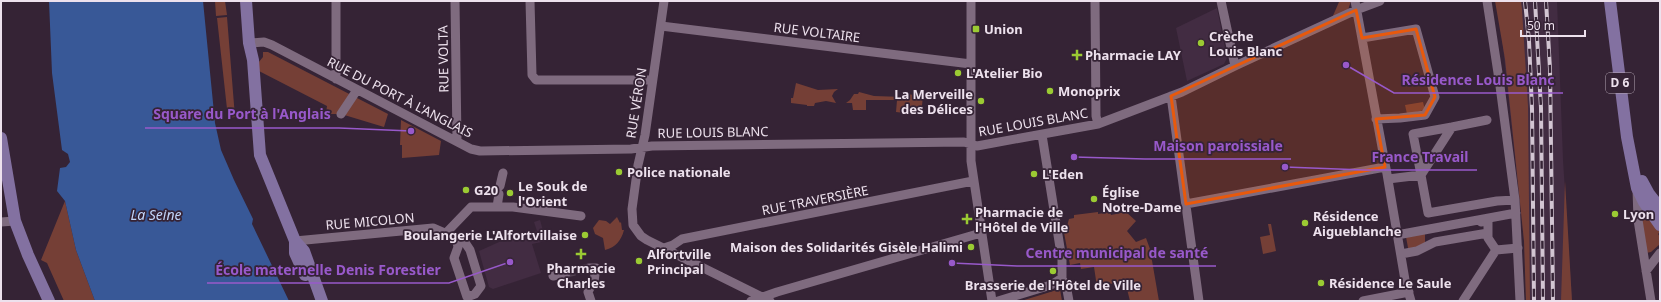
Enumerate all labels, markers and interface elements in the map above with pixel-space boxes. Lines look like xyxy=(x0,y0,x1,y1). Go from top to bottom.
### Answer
scale bar xyxy=(1521,12,1585,38)
text: 50 m xyxy=(1527,17,1555,34)
street label: RUE VOLTAIRE xyxy=(773,18,861,46)
place label: Union xyxy=(984,20,1023,38)
marker: Union xyxy=(971,24,981,34)
street label: RUE VOLTA xyxy=(433,25,453,93)
place label: Crèche Louis Blanc xyxy=(1209,27,1282,60)
marker: Crèche Louis Blanc xyxy=(1196,38,1206,48)
place label: Pharmacie LAY xyxy=(1085,46,1182,64)
marker: Pharmacie LAY xyxy=(1072,50,1082,60)
street label: RUE DU PORT À L'ANGLAIS xyxy=(324,52,476,142)
place label: L'Atelier Bio xyxy=(966,64,1043,82)
street label: RUE VÉRON xyxy=(622,66,650,140)
callout: Résidence Louis Blanc xyxy=(1394,67,1563,93)
marker: L'Atelier Bio xyxy=(953,68,963,78)
text: Résidence Louis Blanc xyxy=(1401,70,1555,89)
road number: D 6 xyxy=(1606,73,1634,93)
place label: Monoprix xyxy=(1058,82,1121,100)
place label: La Merveille des Délices xyxy=(894,85,973,118)
marker: Monoprix xyxy=(1045,86,1055,96)
marker: La Merveille des Délices xyxy=(976,96,986,106)
callout: Square du Port à l'Anglais xyxy=(145,102,339,128)
street label: RUE LOUIS BLANC xyxy=(977,103,1089,141)
text: Square du Port à l'Anglais xyxy=(153,104,331,123)
street label: RUE LOUIS BLANC xyxy=(657,122,769,142)
callout: Maison paroissiale xyxy=(1145,133,1291,159)
text: Maison paroissiale xyxy=(1153,136,1283,155)
callout: France Travail xyxy=(1364,144,1477,170)
text: France Travail xyxy=(1372,147,1468,166)
place label: Police nationale xyxy=(627,163,731,181)
place label: L'Eden xyxy=(1042,165,1083,183)
marker: Police nationale xyxy=(614,167,624,177)
marker: L'Eden xyxy=(1029,169,1039,179)
place label: Le Souk de l'Orient xyxy=(518,177,588,210)
place label: G20 xyxy=(474,181,498,199)
street label: RUE TRAVERSIÈRE xyxy=(760,181,870,219)
place label: Église Notre-Dame xyxy=(1102,183,1182,216)
marker: G20 xyxy=(461,185,471,195)
marker: Le Souk de l'Orient xyxy=(505,188,515,198)
marker: Église Notre-Dame xyxy=(1089,194,1099,204)
place label: Pharmacie de l'Hôtel de Ville xyxy=(975,203,1069,236)
water label: La Seine xyxy=(130,205,182,224)
place label: Lyon xyxy=(1623,205,1654,223)
place label: Résidence Aigueblanche xyxy=(1313,207,1402,240)
street label: RUE MICOLON xyxy=(325,208,415,234)
marker: Lyon xyxy=(1610,209,1620,219)
marker: Pharmacie de l'Hôtel de Ville xyxy=(962,214,972,224)
marker: Résidence Aigueblanche xyxy=(1300,218,1310,228)
place label: Boulangerie L'Alfortvillaise xyxy=(404,226,577,244)
marker: Boulangerie L'Alfortvillaise xyxy=(580,230,590,240)
place label: Maison des Solidarités Gisèle Halimi xyxy=(730,238,963,256)
callout: Centre municipal de santé xyxy=(1017,240,1216,266)
marker: Maison des Solidarités Gisèle Halimi xyxy=(966,242,976,252)
text: Centre municipal de santé xyxy=(1026,243,1208,262)
place label: Alfortville Principal xyxy=(647,245,712,278)
marker: Pharmacie Charles xyxy=(576,249,586,259)
marker: Alfortville Principal xyxy=(634,256,644,266)
callout: École maternelle Denis Forestier xyxy=(207,257,449,283)
place label: Pharmacie Charles xyxy=(547,259,616,292)
text: École maternelle Denis Forestier xyxy=(215,260,442,279)
marker: Brasserie de l'Hôtel de Ville xyxy=(1048,266,1058,276)
place label: Résidence Le Saule xyxy=(1329,274,1452,292)
place label: Brasserie de l'Hôtel de Ville xyxy=(965,276,1141,294)
marker: Résidence Le Saule xyxy=(1316,278,1326,288)

